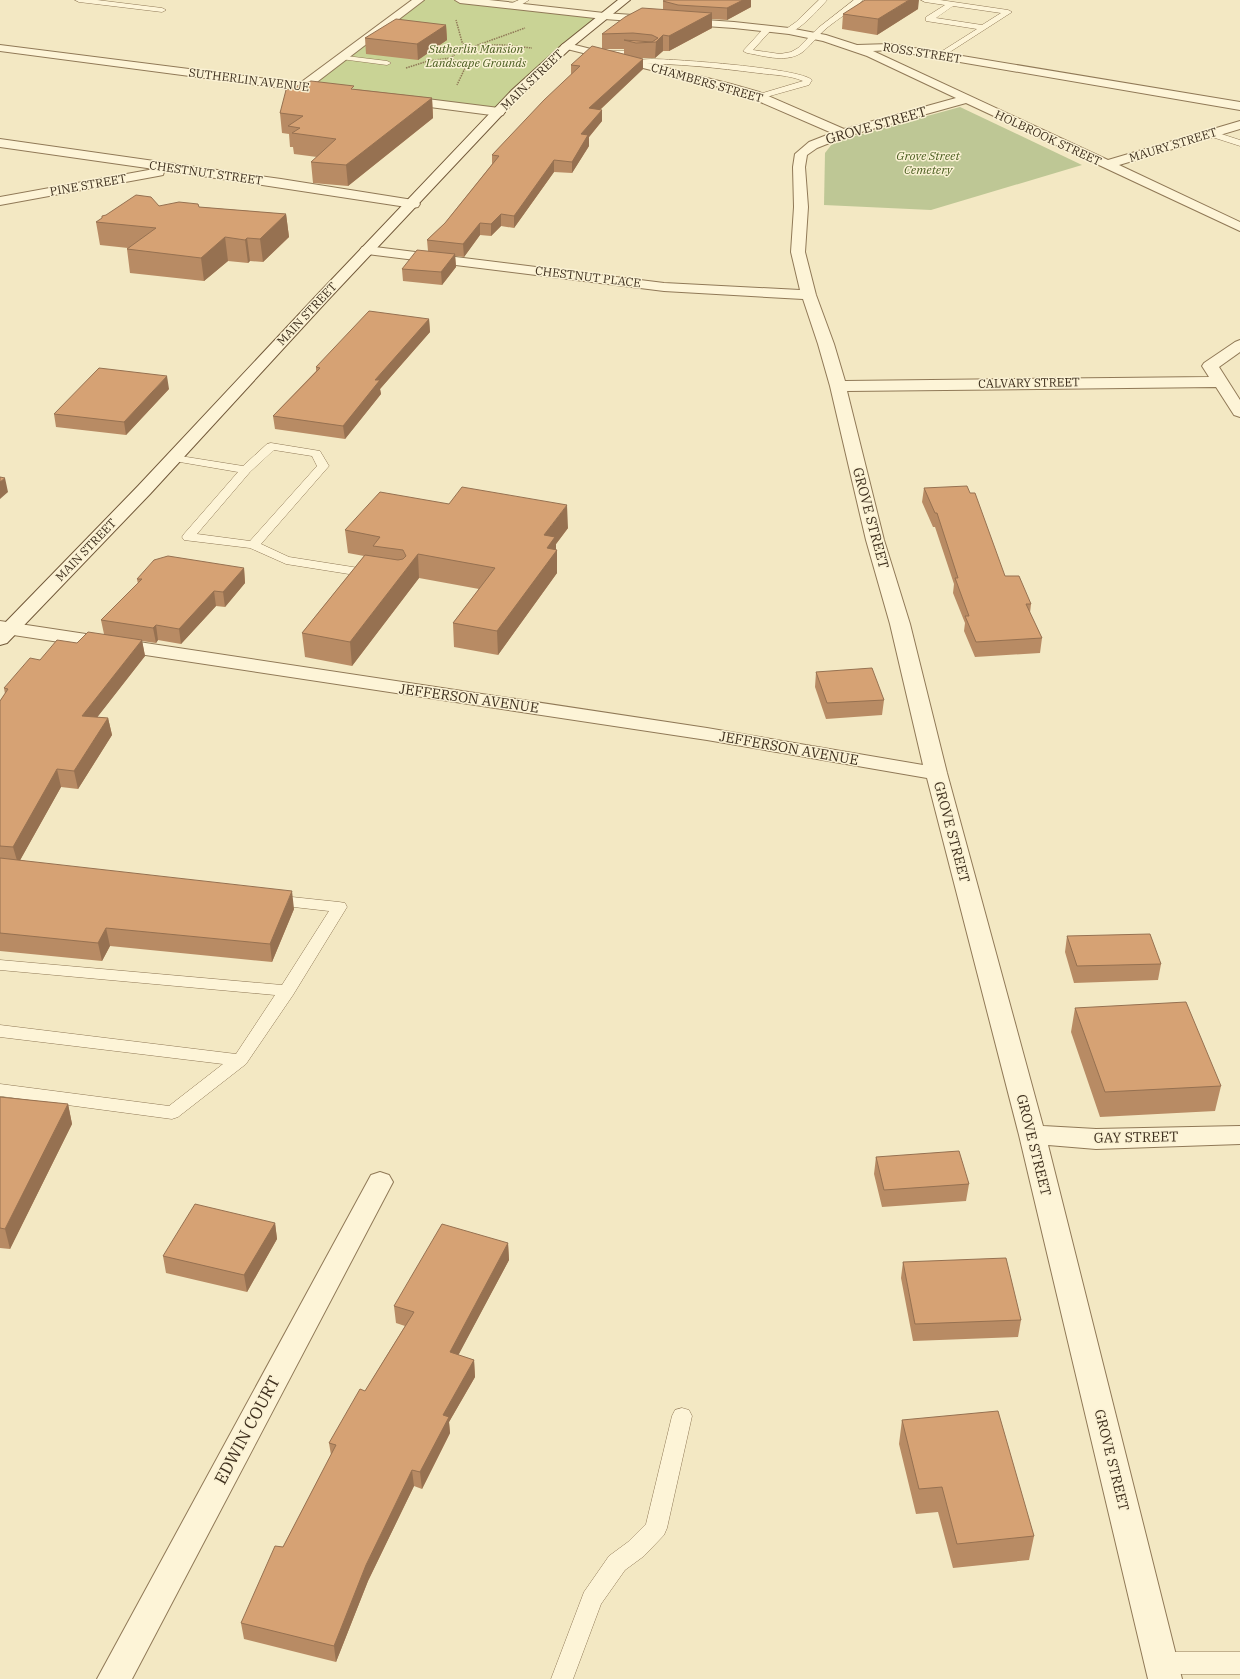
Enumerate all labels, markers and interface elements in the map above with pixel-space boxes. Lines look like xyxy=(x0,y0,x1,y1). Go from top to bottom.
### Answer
street label: ROSS STREET xyxy=(882,39,963,66)
park label: Sutherlin Mansion Landscape Grounds xyxy=(425,41,527,70)
street label: MAIN STREET xyxy=(497,46,566,113)
street label: CHAMBERS STREET xyxy=(650,59,765,106)
street label: SUTHERLIN AVENUE xyxy=(188,65,310,94)
street label: GROVE STREET xyxy=(823,102,929,148)
street label: HOLBROOK STREET xyxy=(993,106,1104,169)
street label: MAURY STREET xyxy=(1127,124,1219,165)
park label: Grove Street Cemetery xyxy=(896,148,960,177)
street label: CHESTNUT STREET xyxy=(148,157,264,188)
street label: PINE STREET xyxy=(48,170,128,199)
street label: CHESTNUT PLACE xyxy=(534,263,642,290)
street label: MAIN STREET xyxy=(274,279,340,348)
street label: CALVARY STREET xyxy=(978,374,1080,391)
street label: GROVE STREET xyxy=(849,465,893,571)
street label: MAIN STREET xyxy=(52,515,119,584)
street label: JEFFERSON AVENUE xyxy=(398,679,540,717)
street label: JEFFERSON AVENUE xyxy=(718,727,860,769)
street label: GROVE STREET xyxy=(930,779,974,885)
street label: GROVE STREET xyxy=(1013,1092,1055,1198)
street label: GAY STREET xyxy=(1094,1127,1178,1147)
street label: EDWIN COURT xyxy=(209,1372,285,1488)
street label: GROVE STREET xyxy=(1091,1407,1133,1513)

